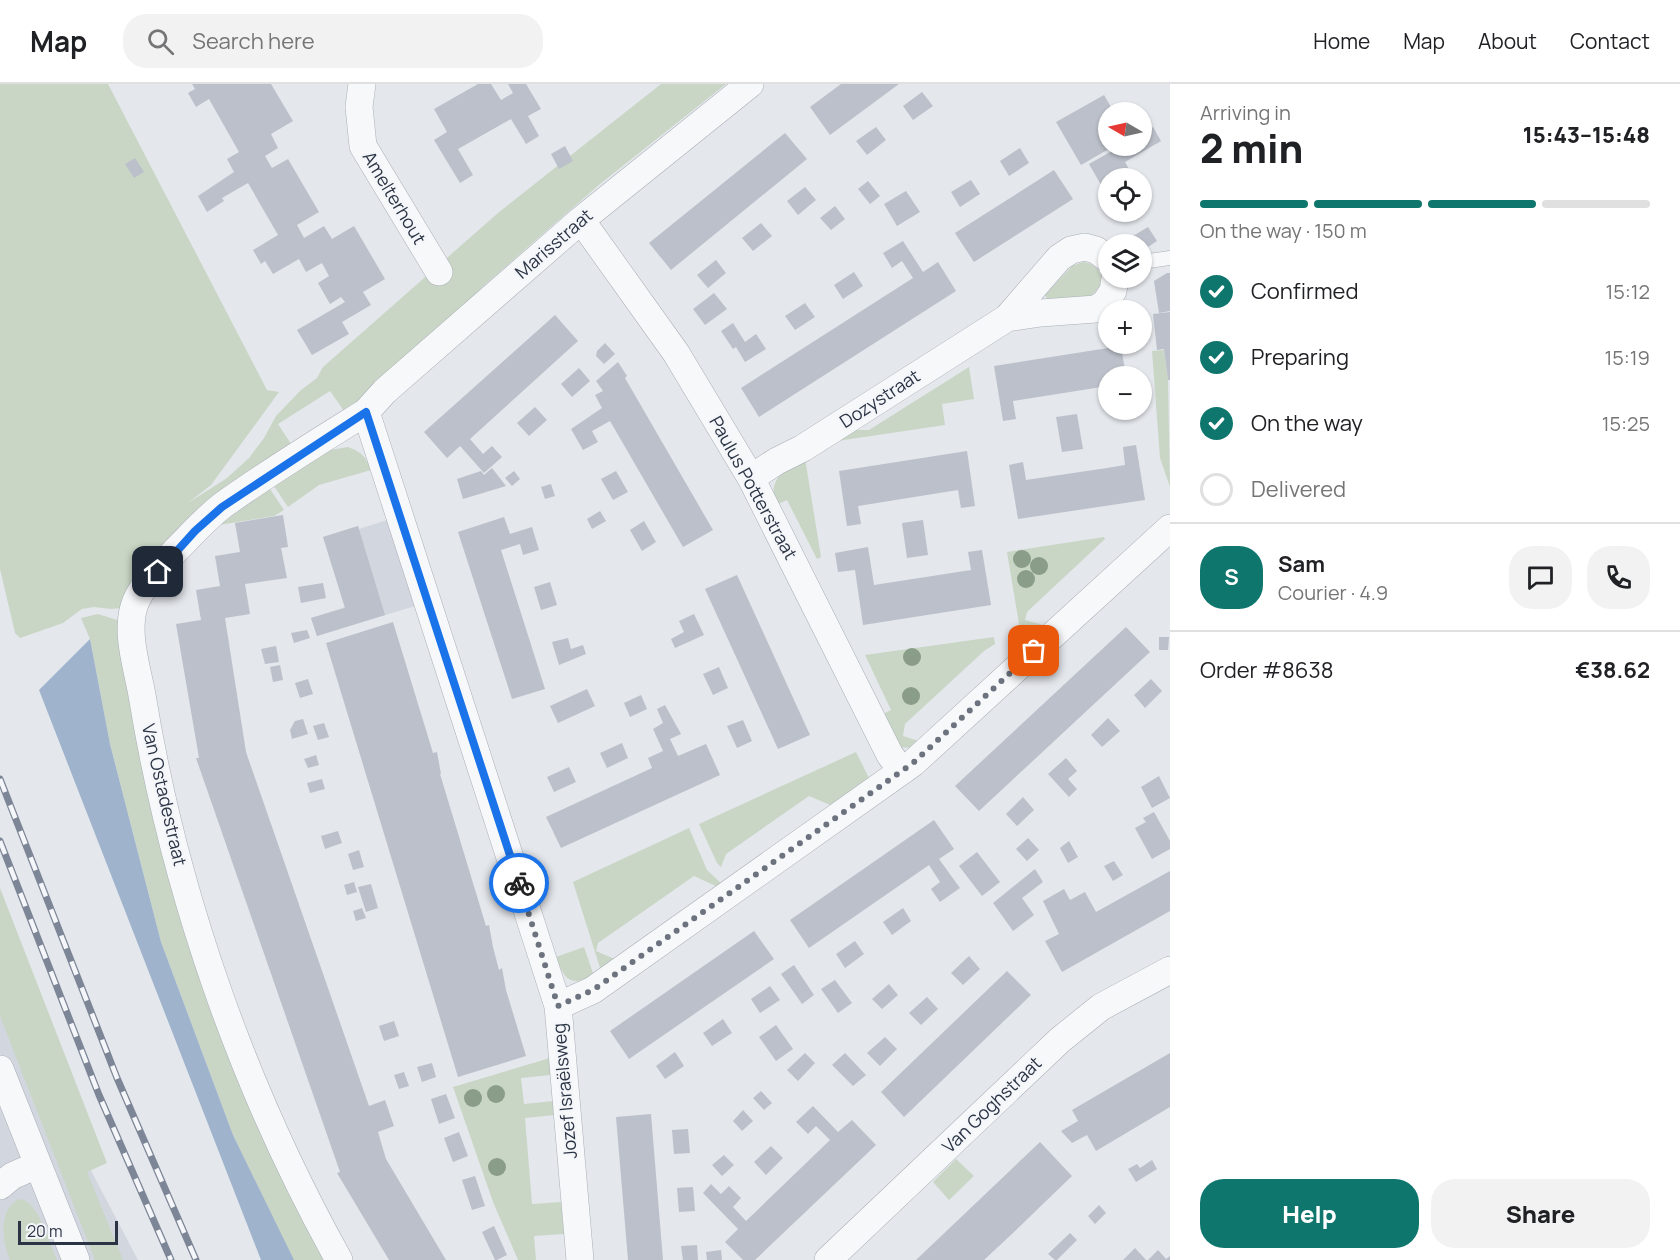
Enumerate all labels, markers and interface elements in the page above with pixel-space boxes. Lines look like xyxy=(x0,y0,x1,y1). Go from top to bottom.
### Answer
search box xyxy=(123,14,543,68)
text: Map xyxy=(30,22,87,60)
icon: search xyxy=(144,25,177,58)
text: Search here xyxy=(192,26,315,56)
text: Home xyxy=(1313,27,1370,55)
text: Map xyxy=(1403,27,1445,55)
text: About xyxy=(1478,27,1537,55)
text: Contact xyxy=(1570,27,1650,55)
text: Arriving in xyxy=(1200,99,1291,126)
north arrow xyxy=(1098,102,1152,156)
map controls xyxy=(1098,102,1152,420)
text: 15:43–15:48 xyxy=(1523,120,1650,150)
text: 2 min xyxy=(1200,121,1303,175)
street label: Amelterhout xyxy=(358,147,432,248)
button: locate xyxy=(1098,168,1152,222)
street label: Marisstraat xyxy=(510,203,597,284)
text: On the way · 150 m xyxy=(1200,217,1367,244)
button: layers xyxy=(1098,234,1152,288)
icon: check xyxy=(1200,275,1233,308)
text: Confirmed xyxy=(1251,276,1359,306)
text: 15:12 xyxy=(1605,278,1650,305)
button: + xyxy=(1098,300,1152,354)
icon: check xyxy=(1200,341,1233,374)
text: Preparing xyxy=(1251,342,1349,372)
text: 15:19 xyxy=(1604,344,1650,371)
street label: Dozystraat xyxy=(835,363,924,433)
button: − xyxy=(1098,366,1152,420)
icon: check xyxy=(1200,407,1233,440)
text: On the way xyxy=(1251,408,1363,438)
text: 15:25 xyxy=(1602,410,1650,437)
street label: Paulus Potterstraat xyxy=(704,411,803,564)
text: Delivered xyxy=(1251,474,1346,504)
pin xyxy=(132,546,183,597)
button: chat xyxy=(1509,546,1572,609)
button: phone xyxy=(1587,546,1650,609)
text: Sam xyxy=(1278,549,1325,579)
icon: home xyxy=(141,555,174,588)
text: S xyxy=(1224,562,1239,592)
text: Courier · 4.9 xyxy=(1278,579,1388,606)
pin xyxy=(1008,625,1059,676)
icon: bag xyxy=(1017,634,1050,667)
text: Order #8638 xyxy=(1200,655,1333,685)
text: €38.62 xyxy=(1575,655,1650,685)
street label: Van Ostadestraat xyxy=(137,721,193,868)
courier xyxy=(489,853,549,913)
icon: bike xyxy=(503,867,536,900)
street label: Jozef Israëlsweg xyxy=(546,1022,582,1160)
street label: Van Goghstraat xyxy=(937,1051,1046,1158)
button: Help xyxy=(1200,1179,1419,1248)
button: Share xyxy=(1431,1179,1650,1248)
scale bar xyxy=(18,1218,118,1246)
text: 20 m xyxy=(27,1220,63,1242)

